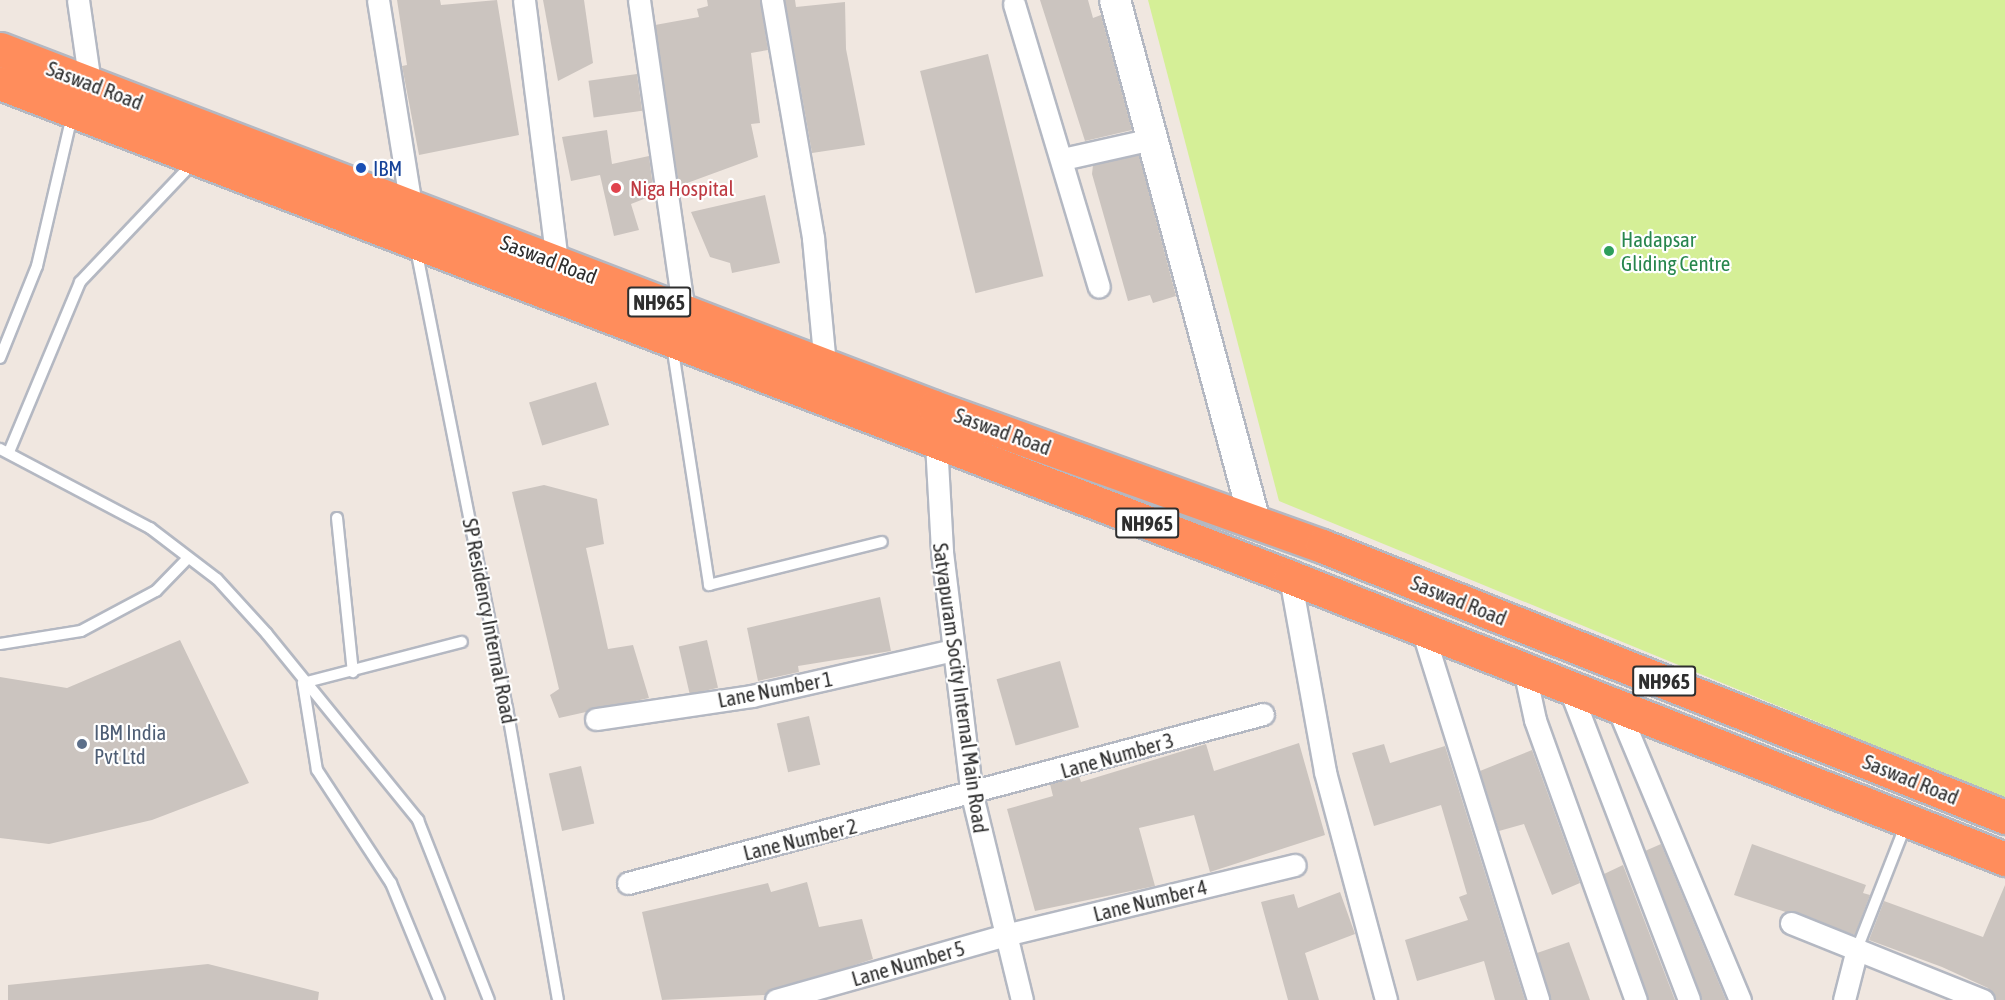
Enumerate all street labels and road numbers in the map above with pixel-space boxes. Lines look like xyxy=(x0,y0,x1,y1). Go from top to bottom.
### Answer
street label: Saswad Road xyxy=(43,55,147,115)
street label: Saswad Road xyxy=(497,229,601,289)
road number: NH965 xyxy=(626,285,692,319)
street label: Saswad Road xyxy=(951,402,1055,460)
road number: NH965 xyxy=(1114,506,1180,540)
street label: SP Residency Internal Road xyxy=(458,516,522,726)
street label: Satyapuram Socity Internal Main Road xyxy=(928,541,994,835)
street label: Saswad Road xyxy=(1407,569,1511,631)
road number: NH965 xyxy=(1631,664,1697,698)
street label: Lane Number 1 xyxy=(715,666,835,712)
street label: Lane Number 3 xyxy=(1057,727,1177,783)
street label: Saswad Road xyxy=(1859,748,1963,810)
street label: Lane Number 2 xyxy=(740,813,860,865)
street label: Lane Number 4 xyxy=(1090,874,1210,926)
street label: Lane Number 5 xyxy=(848,935,968,991)

